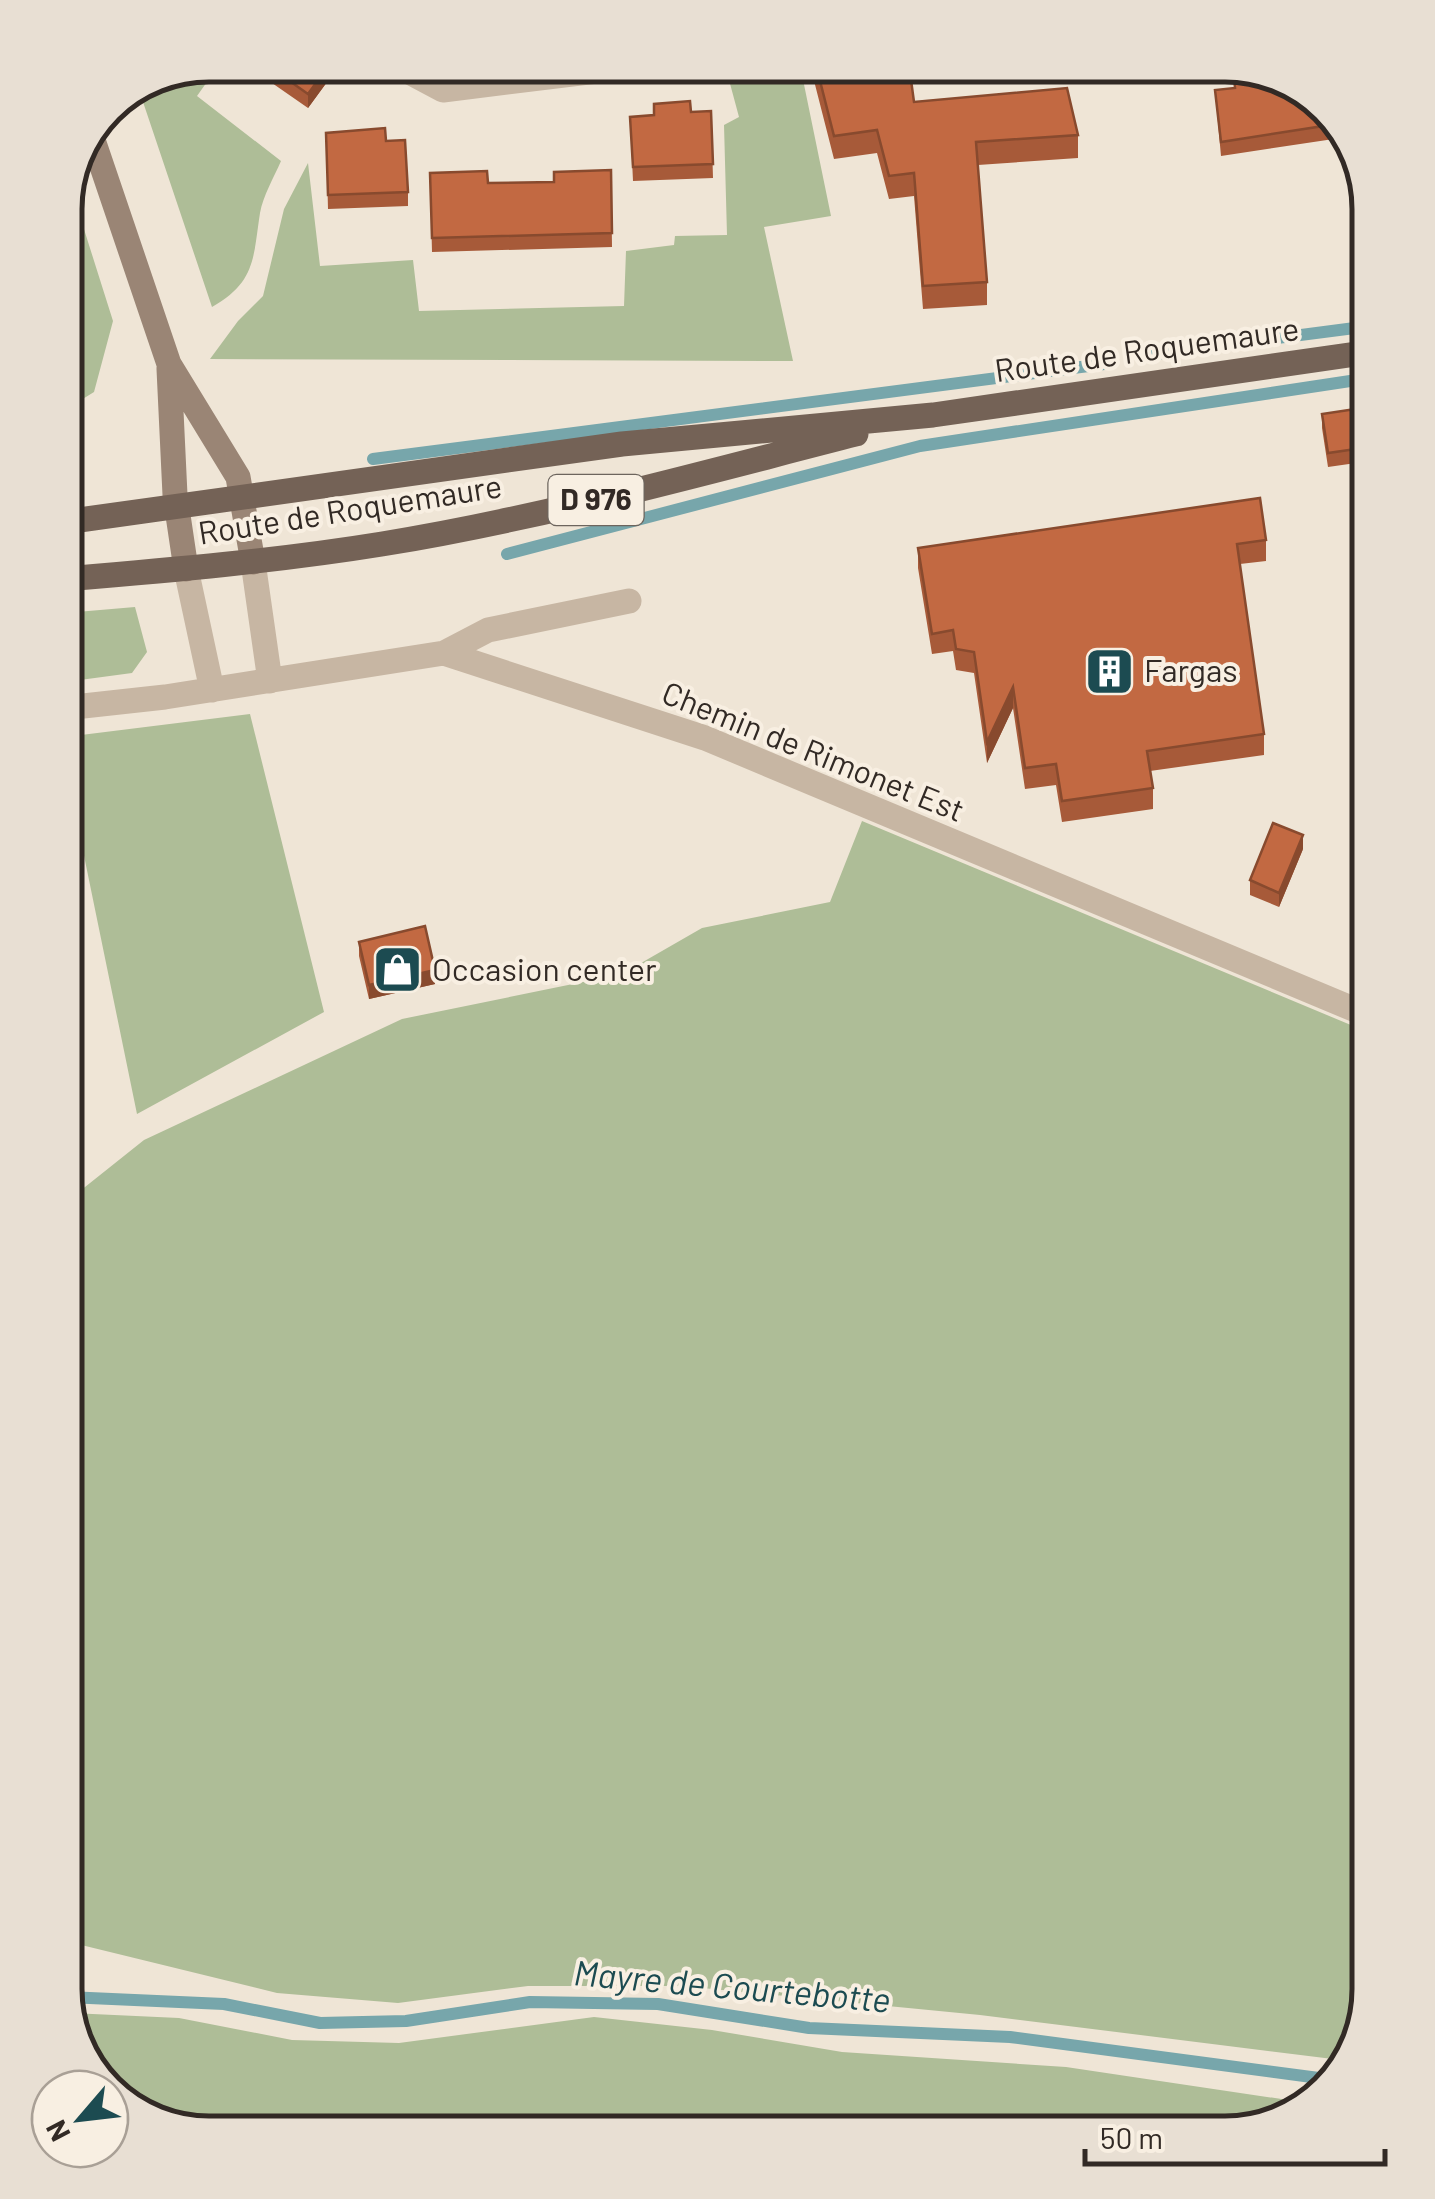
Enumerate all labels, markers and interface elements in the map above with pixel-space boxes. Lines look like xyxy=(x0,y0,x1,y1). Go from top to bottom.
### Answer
street label: Route de Roquemaure xyxy=(992,308,1301,388)
street label: Route de Roquemaure xyxy=(195,465,504,551)
road number: D 976 xyxy=(548,475,644,525)
building icon: Fargas xyxy=(1083,645,1135,697)
place label: Fargas xyxy=(1144,650,1238,688)
street label: Chemin de Rimonet Est xyxy=(657,672,970,828)
shop icon: Occasion center xyxy=(371,944,423,996)
place label: Occasion center xyxy=(432,949,657,987)
water label: Mayre de Courtebotte xyxy=(572,1950,892,2020)
north arrow xyxy=(30,2069,130,2169)
scale bar xyxy=(1085,2104,1385,2166)
text: N xyxy=(38,2115,76,2147)
text: 50 m xyxy=(1100,2119,1163,2155)

